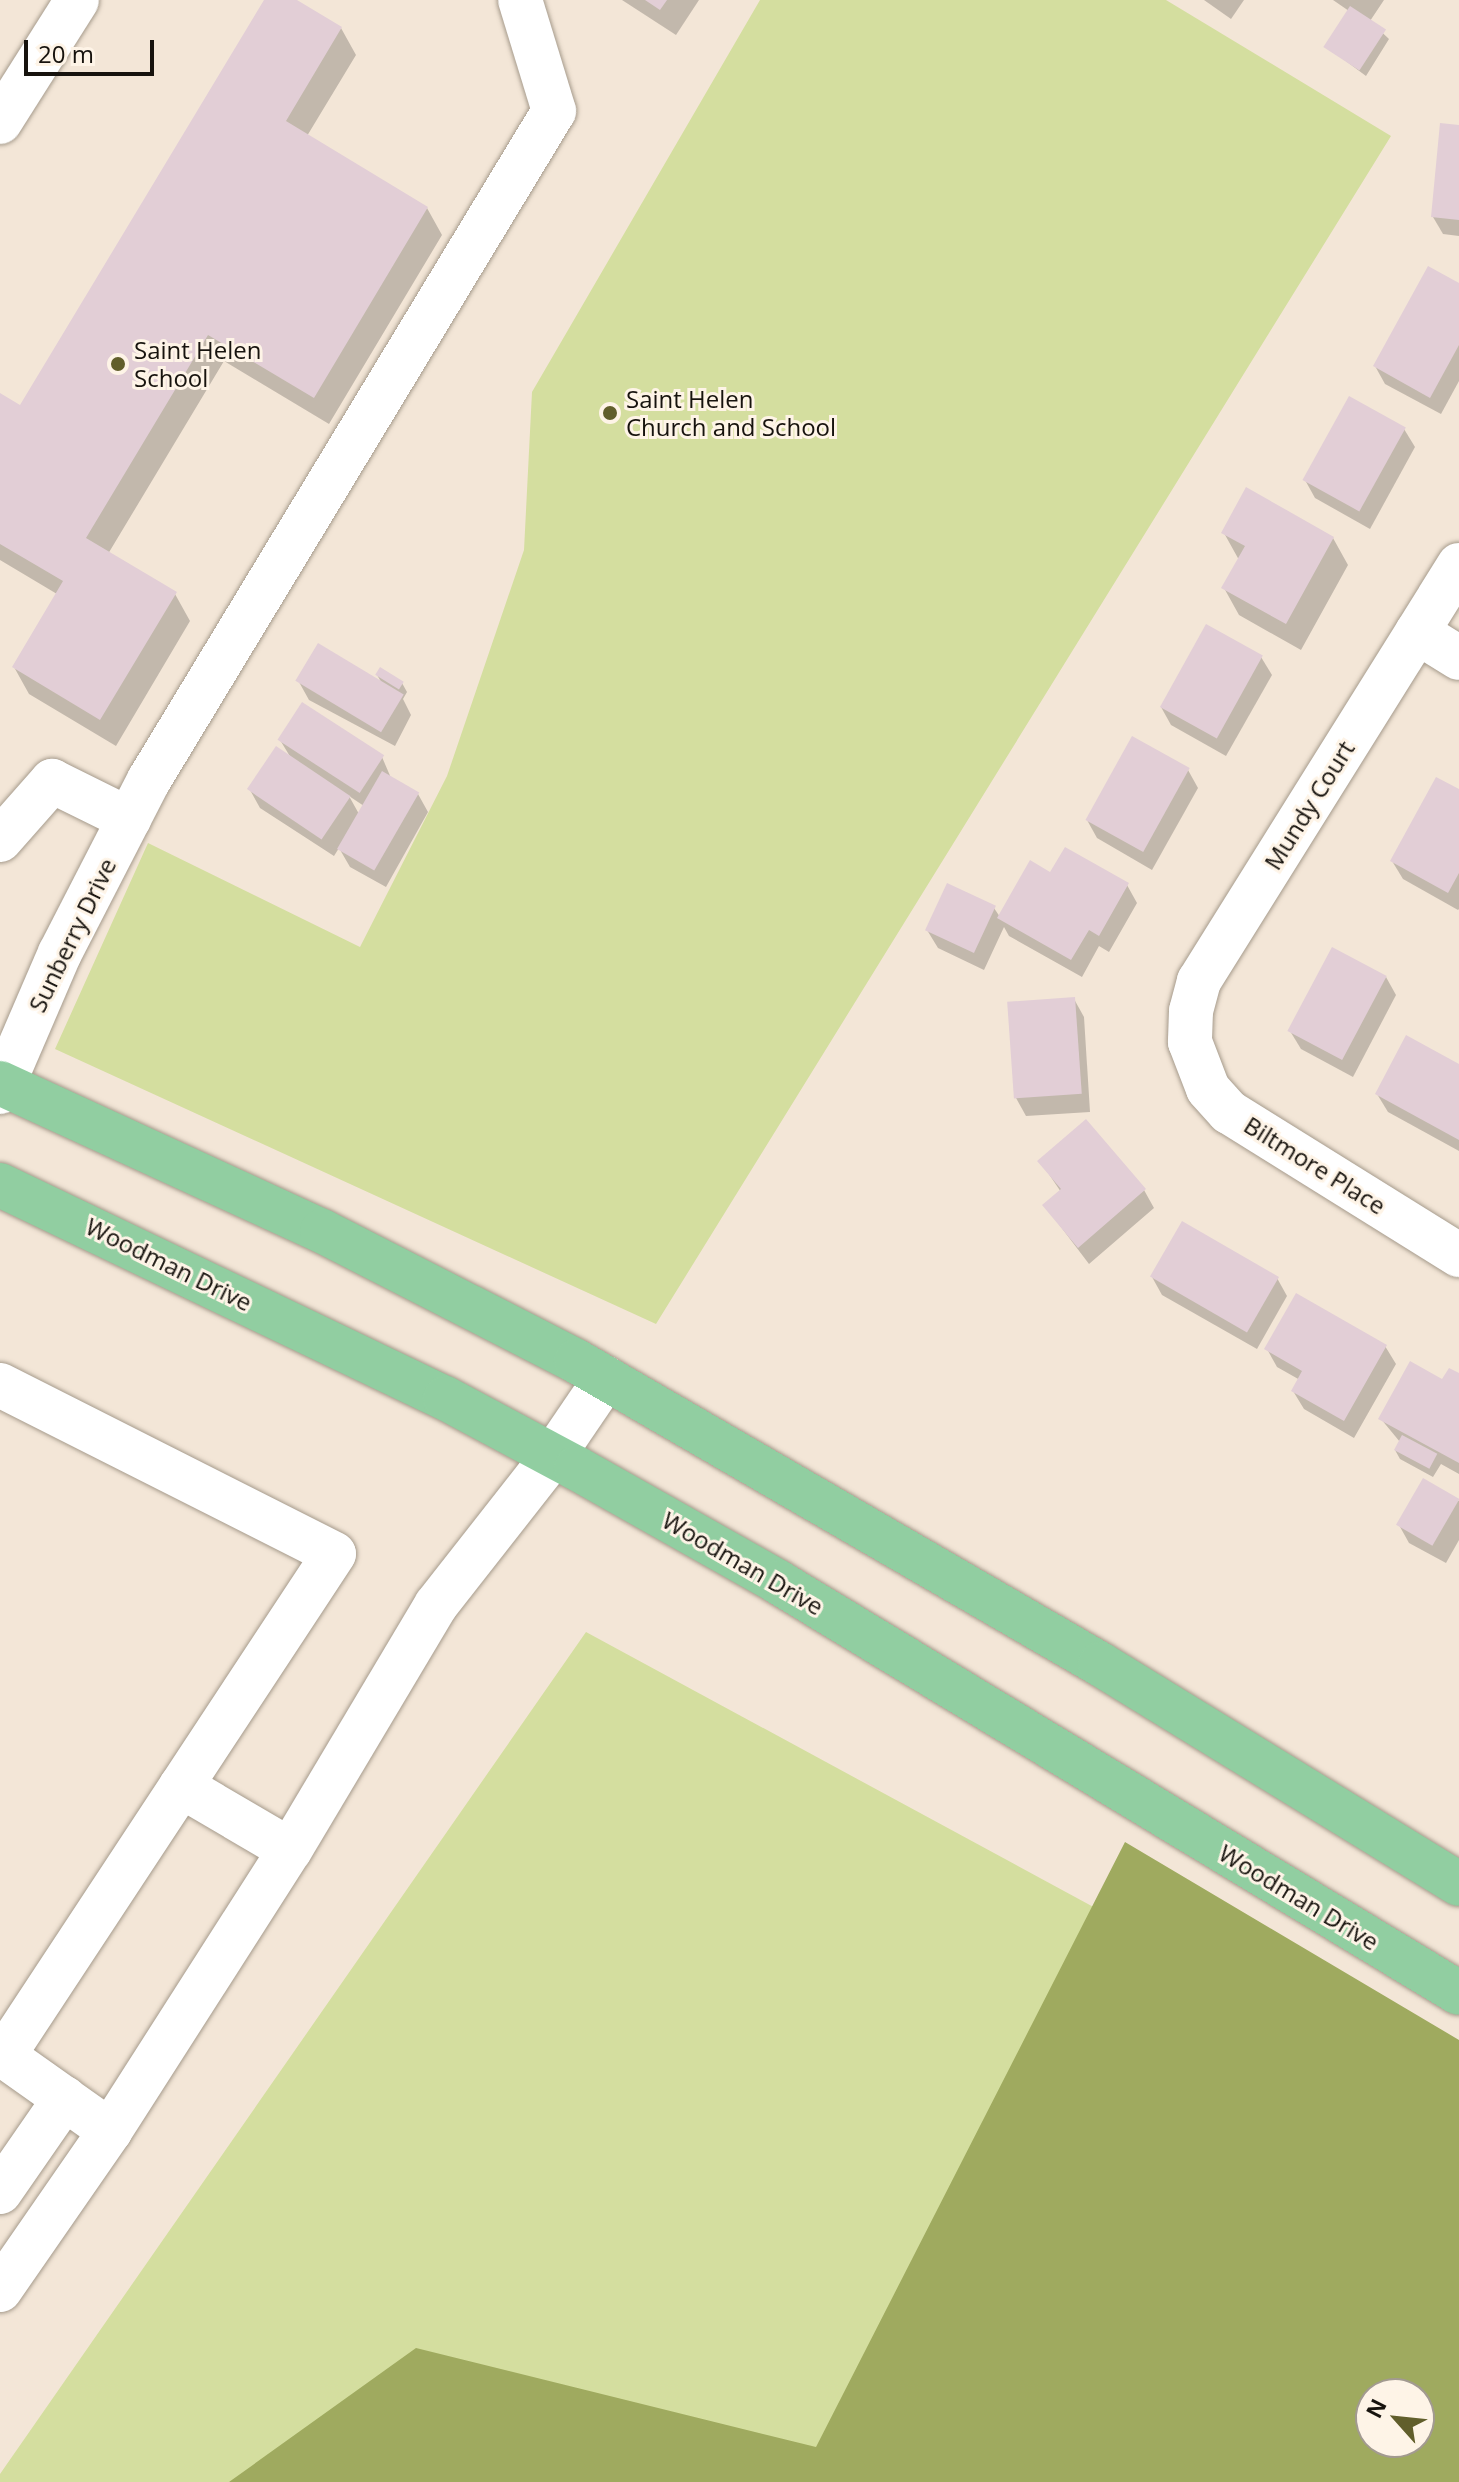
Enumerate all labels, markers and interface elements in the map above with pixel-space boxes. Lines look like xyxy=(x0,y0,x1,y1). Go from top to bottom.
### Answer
scale bar xyxy=(28,24,158,74)
text: 20 m xyxy=(38,37,94,70)
place label: Saint Helen School xyxy=(134,336,261,392)
marker: Saint Helen School xyxy=(109,355,127,373)
place label: Saint Helen Church and School xyxy=(626,385,836,441)
marker: Saint Helen Church and School xyxy=(601,404,619,422)
street label: Mundy Court xyxy=(1258,735,1360,875)
street label: Sunberry Drive xyxy=(22,853,122,1017)
street label: Biltmore Place xyxy=(1239,1110,1391,1220)
street label: Woodman Drive xyxy=(81,1211,257,1317)
street label: Woodman Drive xyxy=(657,1505,829,1621)
street label: Woodman Drive xyxy=(1214,1838,1384,1956)
north arrow xyxy=(1355,2378,1435,2458)
text: N xyxy=(1358,2393,1393,2423)

